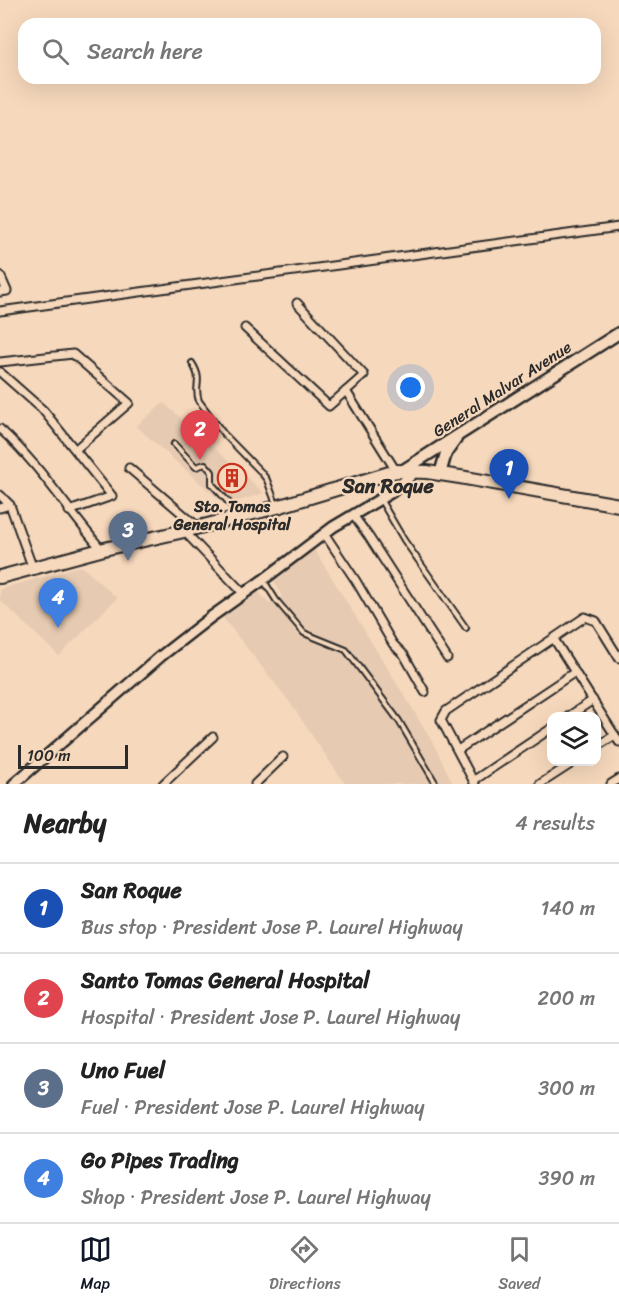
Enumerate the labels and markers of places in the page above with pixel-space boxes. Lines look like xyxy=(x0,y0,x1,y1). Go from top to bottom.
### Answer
pin: 2 xyxy=(180,410,220,460)
pin: 1 xyxy=(490,450,528,499)
building icon: Sto. Tomas General Hospital xyxy=(216,462,248,494)
place label: Sto. Tomas General Hospital xyxy=(172,492,292,539)
pin: 3 xyxy=(108,512,148,561)
pin: 4 xyxy=(38,578,78,628)

